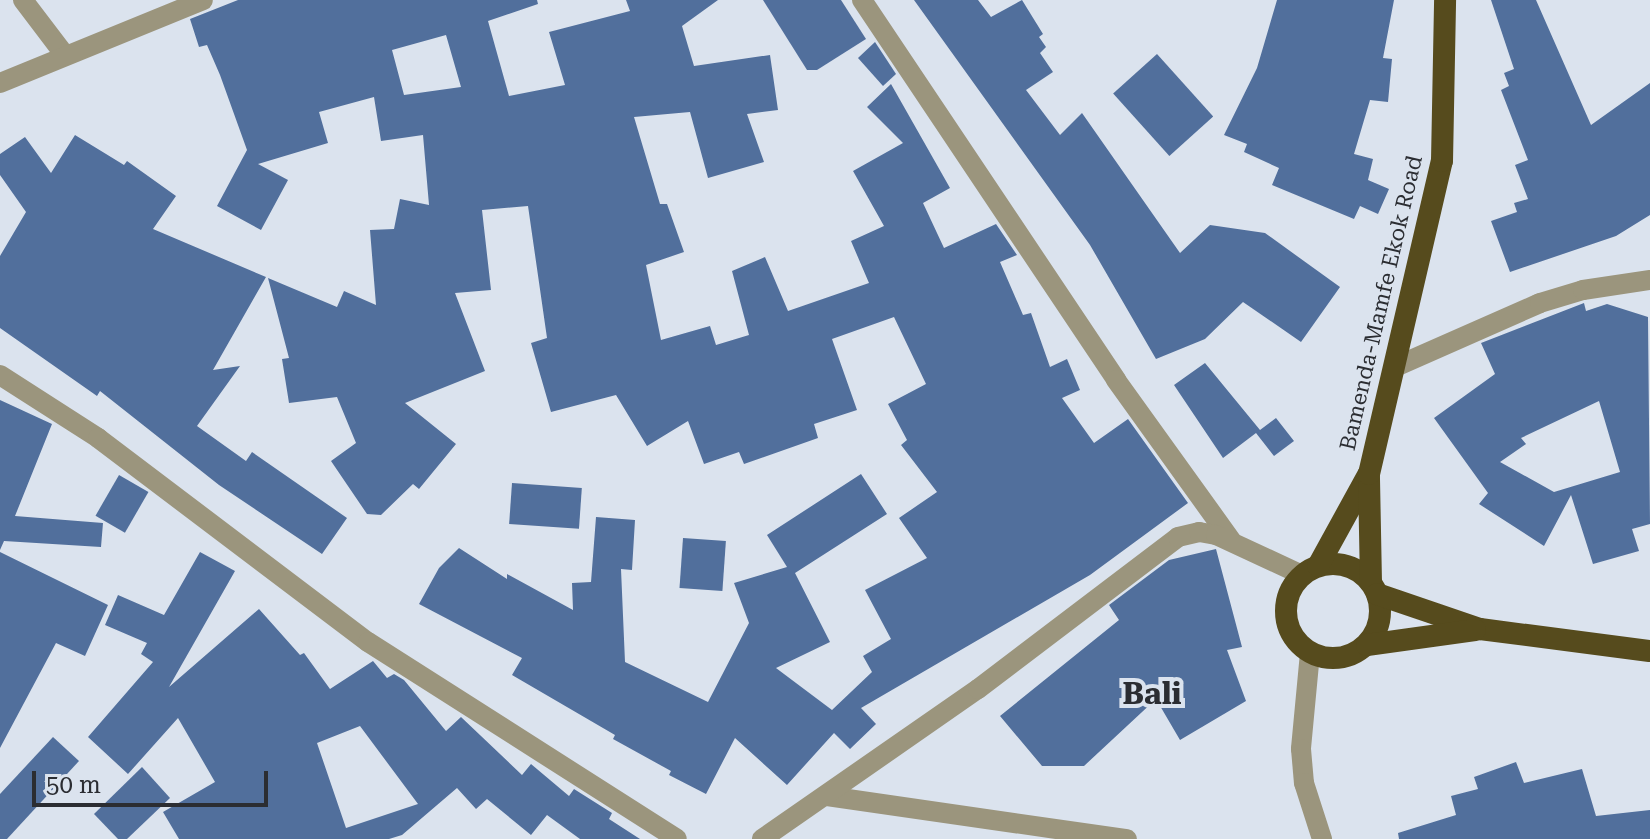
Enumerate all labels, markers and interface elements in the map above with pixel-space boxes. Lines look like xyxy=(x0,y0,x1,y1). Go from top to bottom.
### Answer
street label: Bamenda-Mamfe Ekok Road xyxy=(1334,153,1428,453)
district label: Bali xyxy=(1123,676,1181,712)
scale bar xyxy=(36,755,272,805)
text: 50 m xyxy=(46,771,101,799)

